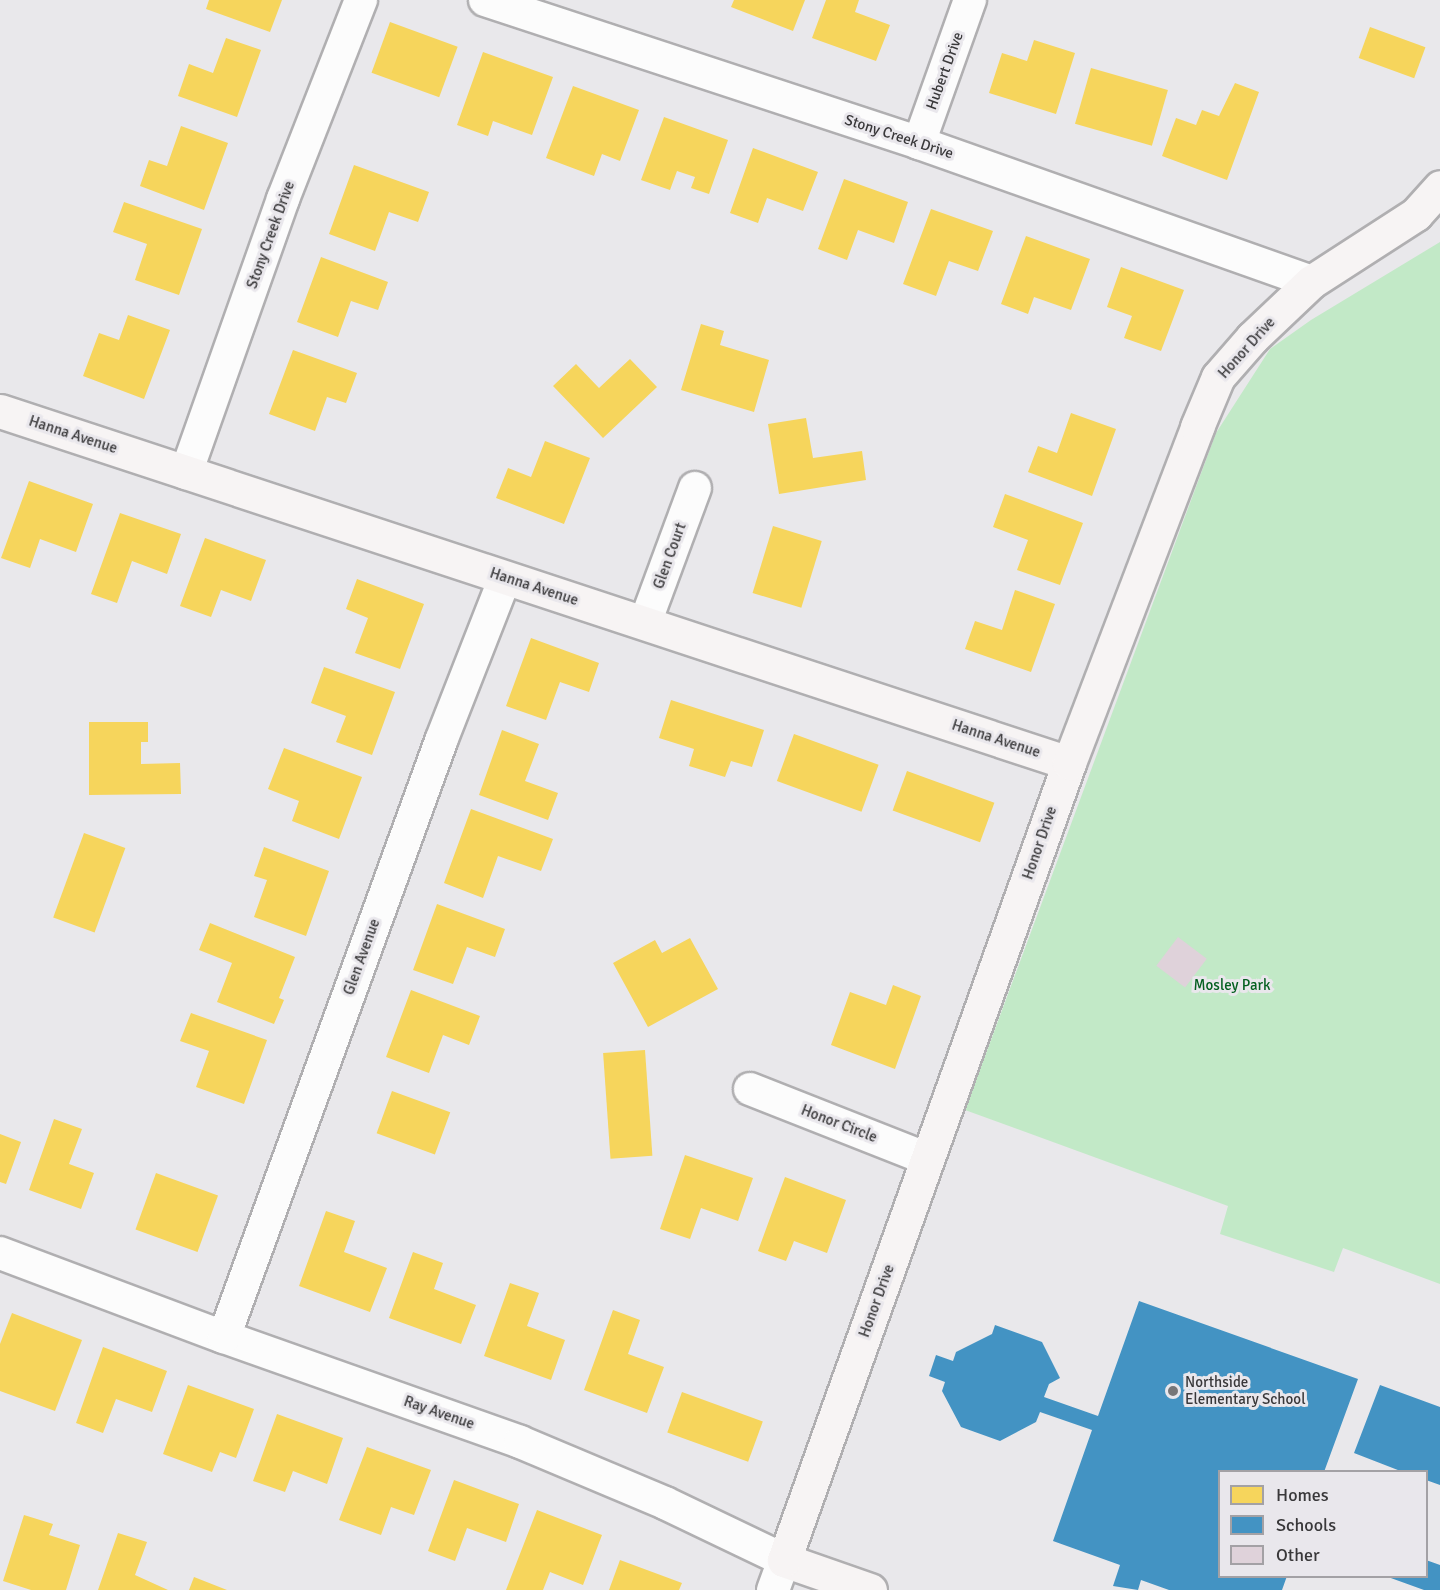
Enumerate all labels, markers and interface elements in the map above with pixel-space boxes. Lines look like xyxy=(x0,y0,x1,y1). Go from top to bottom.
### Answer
street label: Hubert Drive xyxy=(923,30,967,112)
street label: Stony Creek Drive xyxy=(842,111,956,163)
street label: Stony Creek Drive xyxy=(243,179,299,291)
street label: Honor Drive xyxy=(1215,314,1279,382)
street label: Hanna Avenue xyxy=(27,412,119,458)
street label: Glen Court xyxy=(650,521,690,591)
street label: Hanna Avenue xyxy=(488,564,580,610)
street label: Hanna Avenue xyxy=(950,716,1042,762)
street label: Honor Drive xyxy=(1019,804,1061,882)
street label: Glen Avenue xyxy=(340,916,384,998)
park label: Mosley Park xyxy=(1193,977,1271,995)
street label: Honor Circle xyxy=(798,1101,880,1147)
street label: Honor Drive xyxy=(855,1262,899,1340)
place label: Northside Elementary School xyxy=(1185,1373,1306,1408)
marker: Northside Elementary School xyxy=(1166,1384,1180,1398)
street label: Ray Avenue xyxy=(401,1393,477,1433)
legend xyxy=(1218,1470,1428,1578)
text: Homes xyxy=(1276,1484,1329,1506)
text: Schools xyxy=(1276,1514,1336,1536)
text: Other xyxy=(1276,1544,1320,1566)

